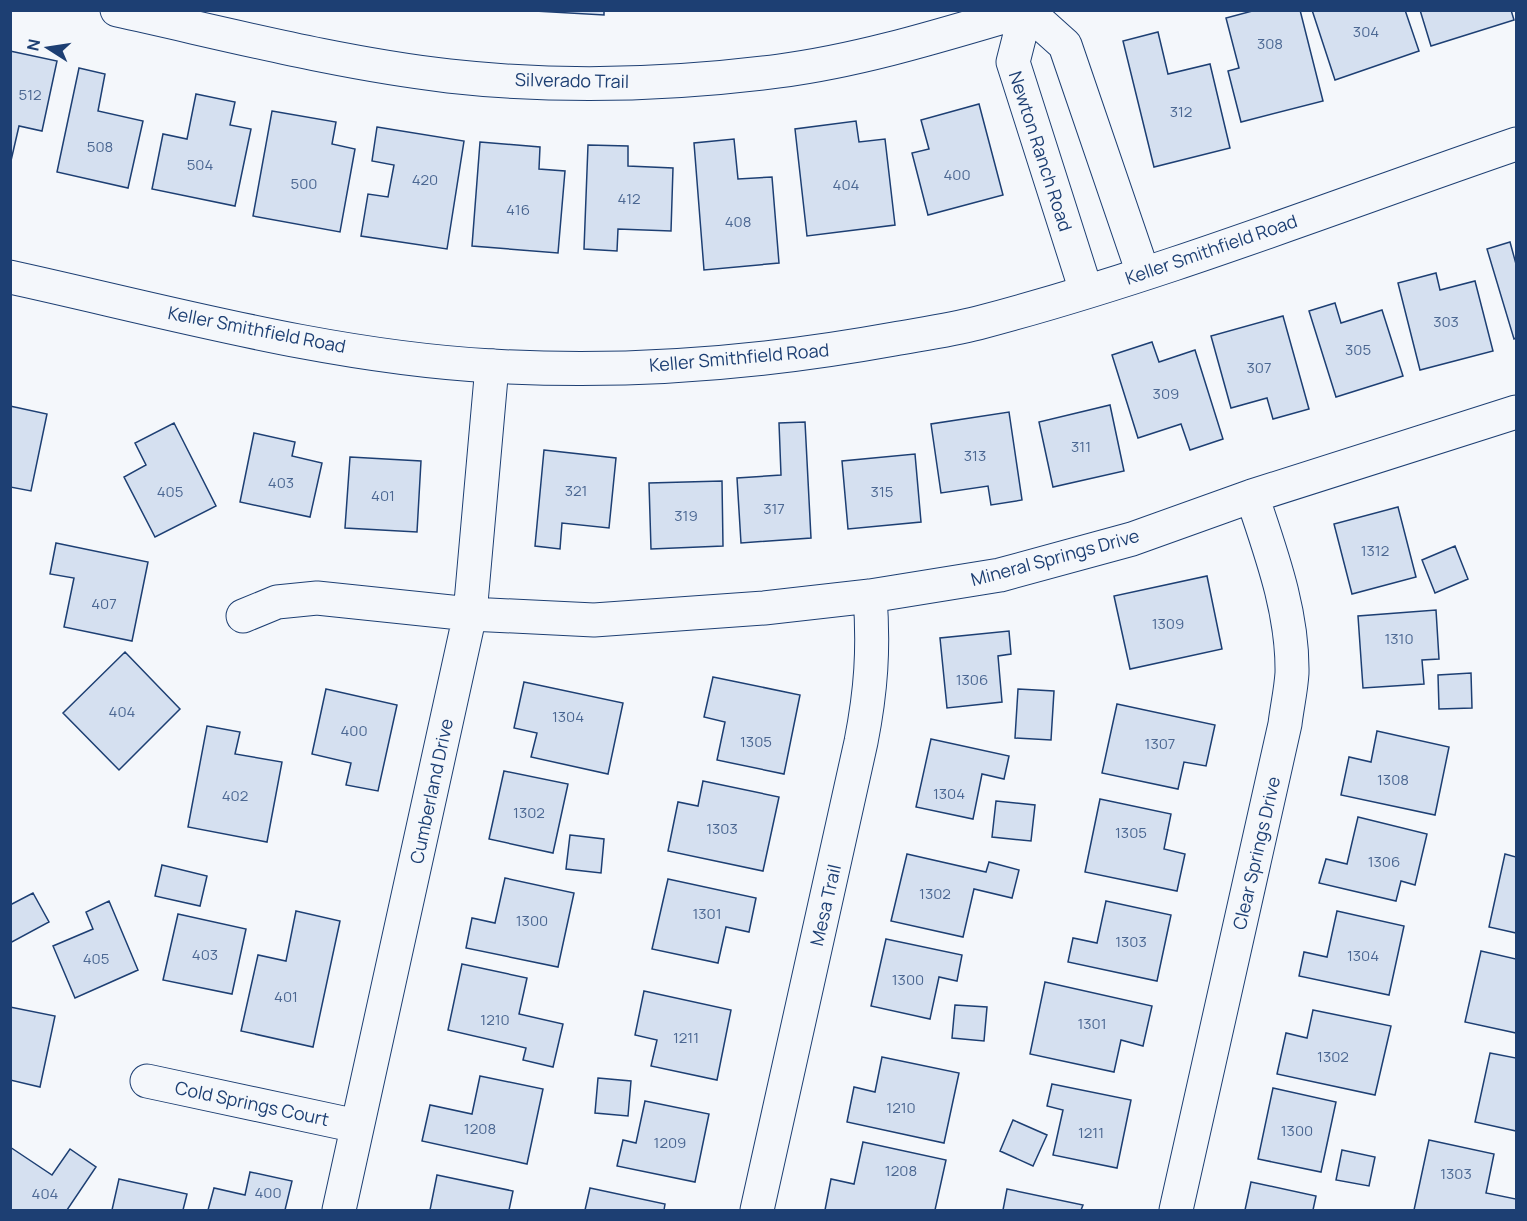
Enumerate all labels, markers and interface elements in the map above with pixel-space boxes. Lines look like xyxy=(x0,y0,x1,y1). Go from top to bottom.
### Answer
north arrow xyxy=(18,18,78,78)
house number: 304 xyxy=(1353,21,1379,42)
house number: 308 xyxy=(1257,33,1283,54)
text: N xyxy=(21,37,45,53)
street label: Silverado Trail xyxy=(515,67,629,93)
street label: Newton Ranch Road xyxy=(1004,68,1078,234)
house number: 512 xyxy=(18,84,42,105)
house number: 312 xyxy=(1170,101,1192,122)
house number: 508 xyxy=(87,136,113,157)
house number: 504 xyxy=(187,154,213,175)
house number: 400 xyxy=(943,164,971,185)
house number: 420 xyxy=(412,169,438,190)
house number: 500 xyxy=(291,173,317,194)
house number: 404 xyxy=(833,174,860,195)
house number: 412 xyxy=(617,188,641,209)
house number: 416 xyxy=(506,199,530,220)
street label: Keller Smithfield Road xyxy=(1122,208,1300,290)
house number: 408 xyxy=(725,211,751,232)
street label: Keller Smithfield Road xyxy=(166,300,348,358)
house number: 303 xyxy=(1433,311,1459,332)
street label: Keller Smithfield Road xyxy=(648,337,830,377)
house number: 305 xyxy=(1345,339,1371,360)
house number: 307 xyxy=(1247,357,1271,378)
house number: 309 xyxy=(1153,383,1179,404)
house number: 311 xyxy=(1071,436,1091,457)
house number: 313 xyxy=(964,445,986,466)
house number: 403 xyxy=(268,472,294,493)
house number: 321 xyxy=(565,480,587,501)
house number: 405 xyxy=(157,481,183,502)
house number: 315 xyxy=(871,481,893,502)
house number: 401 xyxy=(371,485,395,506)
house number: 317 xyxy=(763,498,785,519)
house number: 319 xyxy=(674,505,698,526)
street label: Mineral Springs Drive xyxy=(968,523,1142,591)
house number: 1312 xyxy=(1361,540,1389,561)
house number: 407 xyxy=(91,593,117,614)
house number: 1309 xyxy=(1152,613,1184,634)
house number: 1310 xyxy=(1384,628,1414,649)
house number: 1306 xyxy=(956,669,988,690)
house number: 404 xyxy=(109,701,136,722)
house number: 1304 xyxy=(552,706,584,727)
street label: Cumberland Drive xyxy=(404,716,458,866)
house number: 400 xyxy=(340,720,368,741)
house number: 1305 xyxy=(740,731,772,752)
house number: 1307 xyxy=(1145,733,1175,754)
house number: 1308 xyxy=(1377,769,1409,790)
street label: Clear Springs Drive xyxy=(1227,774,1285,932)
house number: 1304 xyxy=(933,783,965,804)
house number: 402 xyxy=(222,785,248,806)
house number: 1302 xyxy=(513,802,545,823)
house number: 1303 xyxy=(706,818,738,839)
house number: 1305 xyxy=(1115,822,1147,843)
house number: 1306 xyxy=(1368,851,1400,872)
street label: Mesa Trail xyxy=(804,862,846,948)
house number: 1302 xyxy=(919,883,951,904)
house number: 1301 xyxy=(692,903,722,924)
house number: 1300 xyxy=(516,910,548,931)
house number: 1303 xyxy=(1115,931,1147,952)
house number: 403 xyxy=(192,944,218,965)
house number: 1304 xyxy=(1347,945,1379,966)
house number: 405 xyxy=(83,948,109,969)
house number: 1300 xyxy=(892,969,924,990)
house number: 401 xyxy=(274,986,298,1007)
house number: 1210 xyxy=(480,1009,510,1030)
house number: 1301 xyxy=(1077,1013,1107,1034)
house number: 1211 xyxy=(673,1027,699,1048)
house number: 1302 xyxy=(1317,1046,1349,1067)
street label: Cold Springs Court xyxy=(173,1075,331,1131)
house number: 1210 xyxy=(886,1097,916,1118)
house number: 1208 xyxy=(464,1118,496,1139)
house number: 1300 xyxy=(1281,1120,1313,1141)
house number: 1211 xyxy=(1078,1122,1104,1143)
house number: 1209 xyxy=(654,1132,686,1153)
house number: 1208 xyxy=(885,1160,917,1181)
house number: 1303 xyxy=(1440,1163,1472,1184)
house number: 400 xyxy=(254,1182,282,1203)
house number: 404 xyxy=(32,1183,59,1204)

